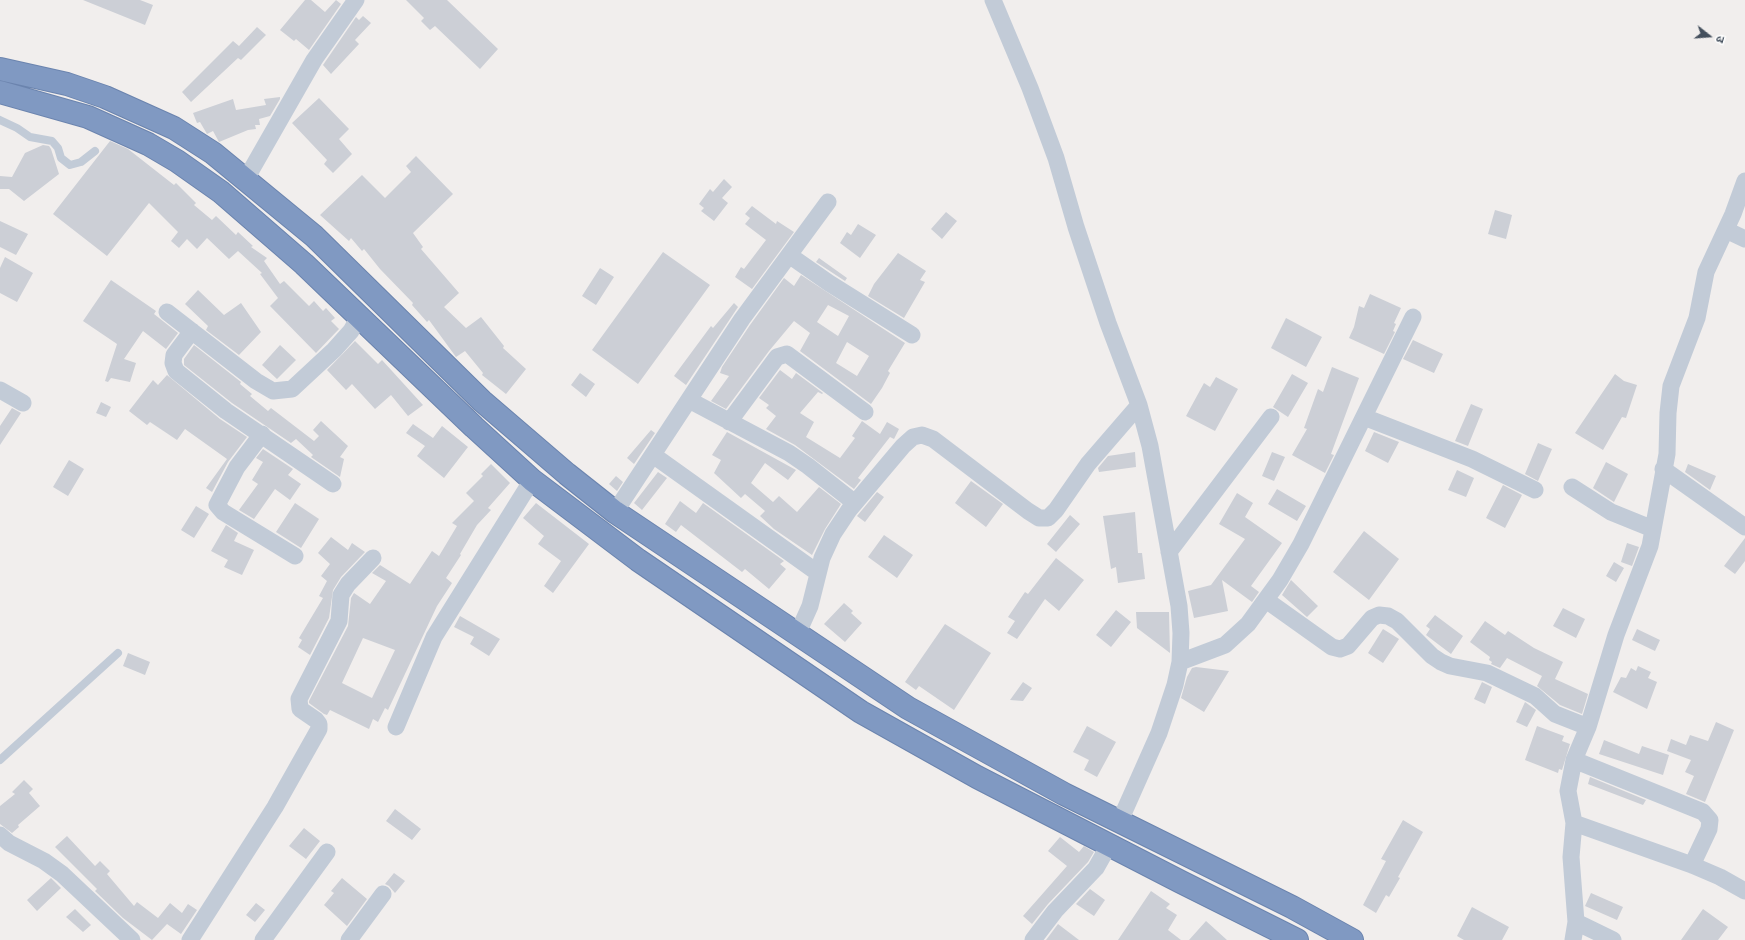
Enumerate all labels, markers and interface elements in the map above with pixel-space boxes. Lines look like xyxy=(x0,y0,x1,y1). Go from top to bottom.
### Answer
north arrow xyxy=(1689,16,1729,56)
text: उ xyxy=(1714,35,1727,44)

